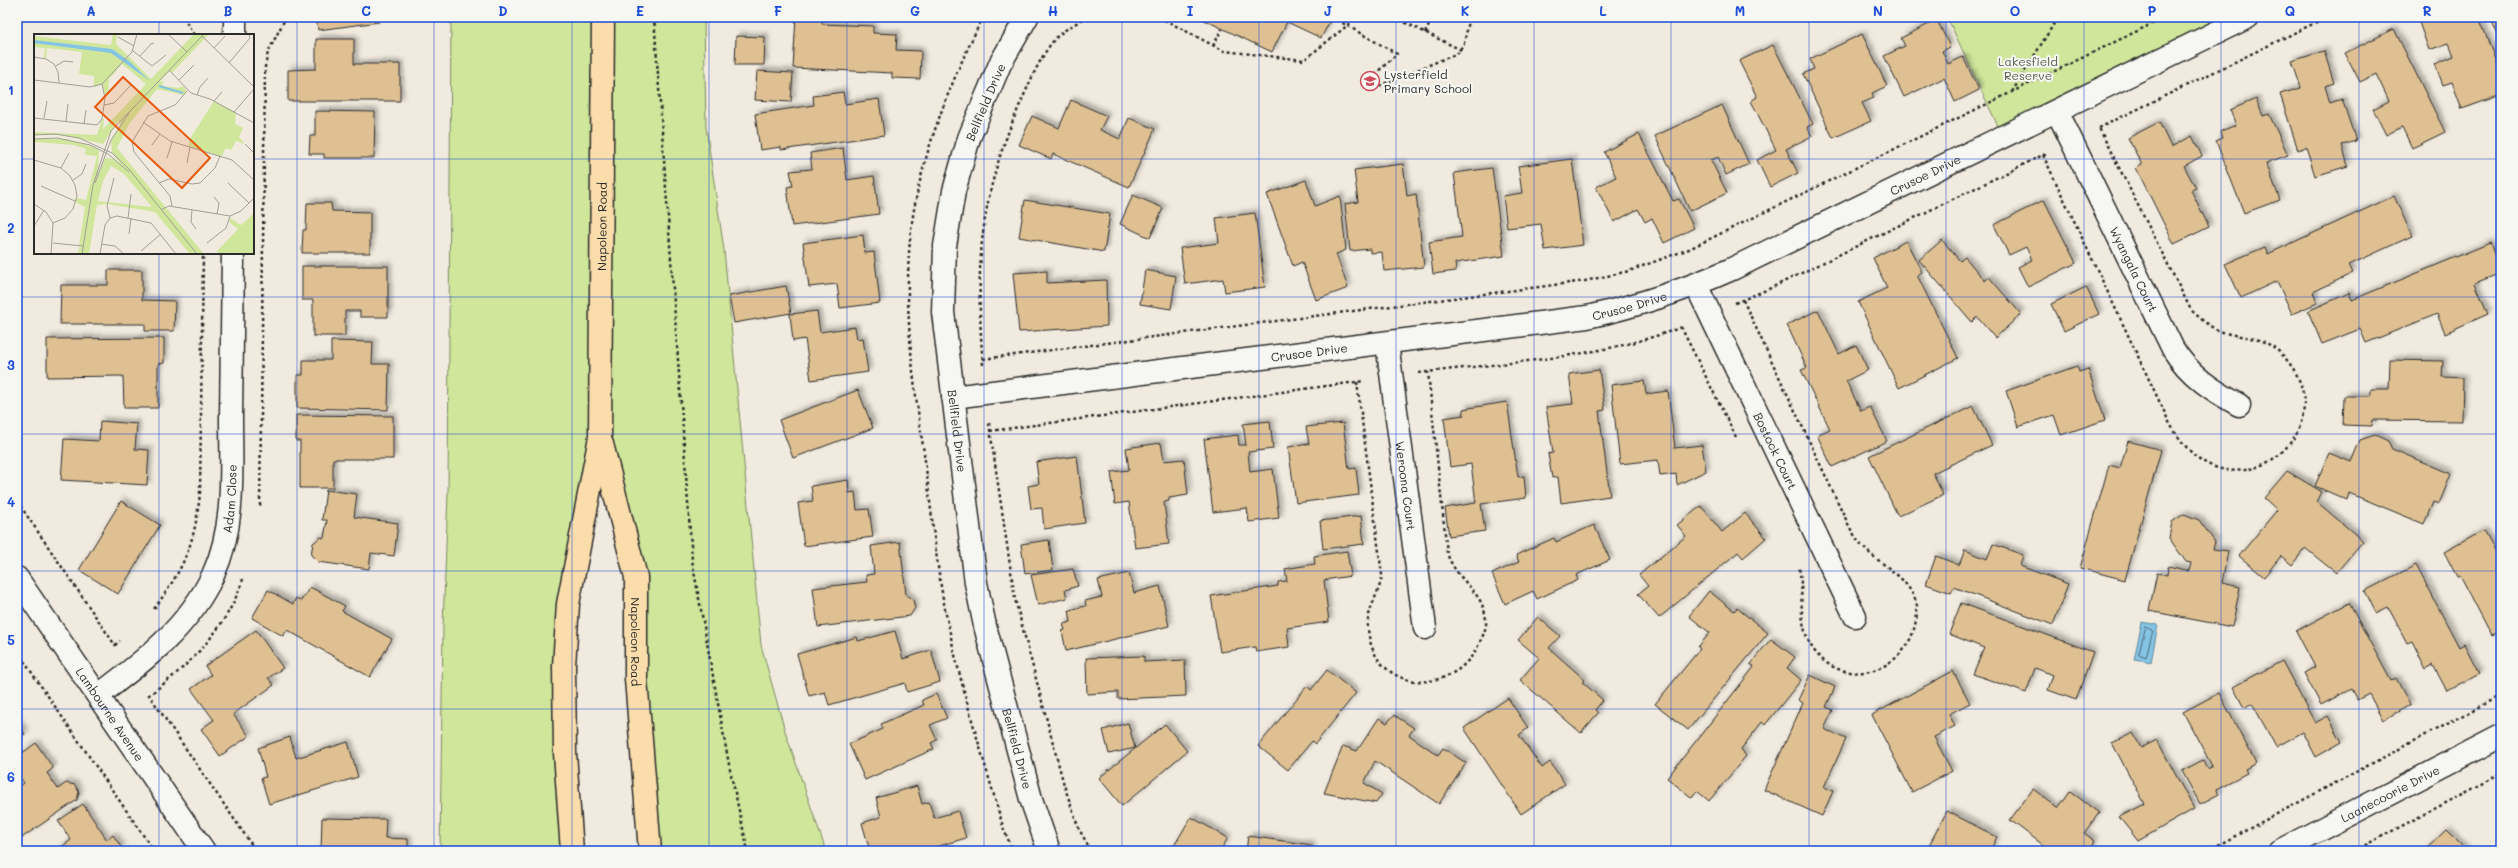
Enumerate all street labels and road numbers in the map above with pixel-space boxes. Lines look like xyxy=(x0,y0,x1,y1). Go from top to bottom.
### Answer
street label: Bellfield Drive xyxy=(961,61,1009,143)
street label: Crusoe Drive xyxy=(1887,151,1963,199)
street label: Napoleon Road xyxy=(593,182,610,271)
street label: Wyangala Court xyxy=(2106,224,2162,315)
street label: Crusoe Drive xyxy=(1590,287,1669,324)
street label: Crusoe Drive xyxy=(1270,339,1348,365)
street label: Bellfield Drive xyxy=(945,389,970,473)
street label: Bostock Court xyxy=(1750,410,1801,492)
street label: Weroona Court xyxy=(1392,440,1420,531)
street label: Adam Close xyxy=(219,464,239,534)
street label: Napoleon Road xyxy=(628,597,645,687)
street label: Lambourne Avenue xyxy=(72,664,148,764)
street label: Bellfield Drive xyxy=(999,706,1036,791)
street label: Laanecoorie Drive xyxy=(2338,761,2442,826)

